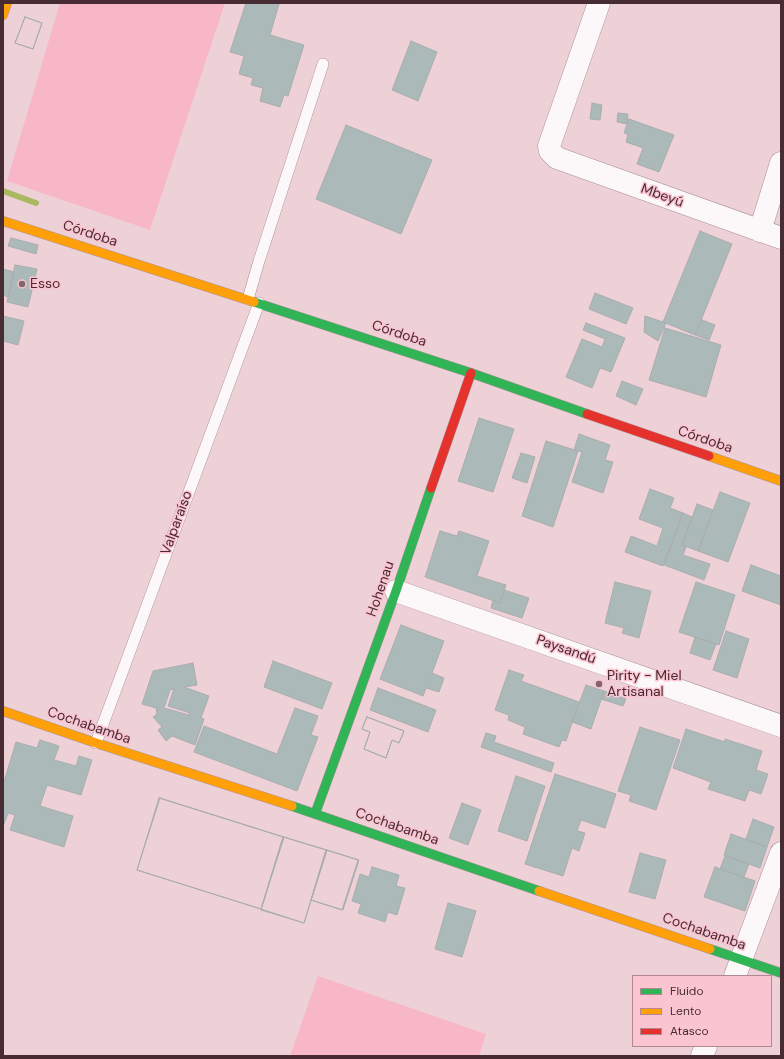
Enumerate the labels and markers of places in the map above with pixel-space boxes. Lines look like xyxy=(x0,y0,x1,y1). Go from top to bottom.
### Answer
place label: Esso xyxy=(30,276,60,292)
marker: Esso xyxy=(17,279,27,289)
place label: Pirity - Miel Artisanal xyxy=(607,668,682,700)
marker: Pirity - Miel Artisanal xyxy=(594,679,604,689)

